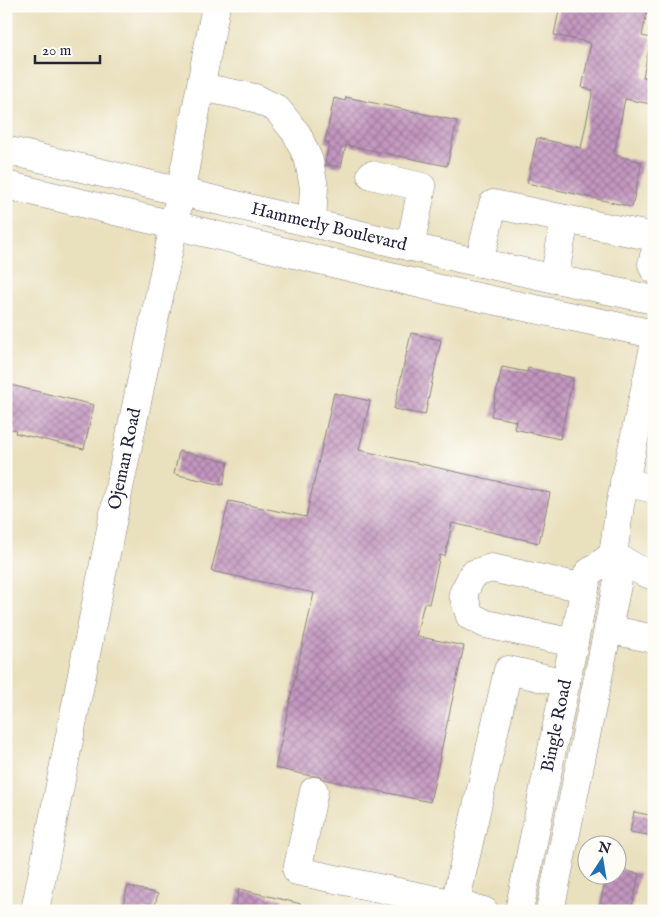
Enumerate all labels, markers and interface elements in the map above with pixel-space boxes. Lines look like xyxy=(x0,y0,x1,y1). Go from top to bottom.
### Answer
scale bar xyxy=(35,32,100,64)
text: 20 m xyxy=(42,41,72,60)
street label: Hammerly Boulevard xyxy=(249,197,409,257)
street label: Ojeman Road xyxy=(103,406,147,512)
street label: Bingle Road xyxy=(536,677,578,774)
north arrow xyxy=(578,834,628,884)
text: N xyxy=(596,838,612,858)

